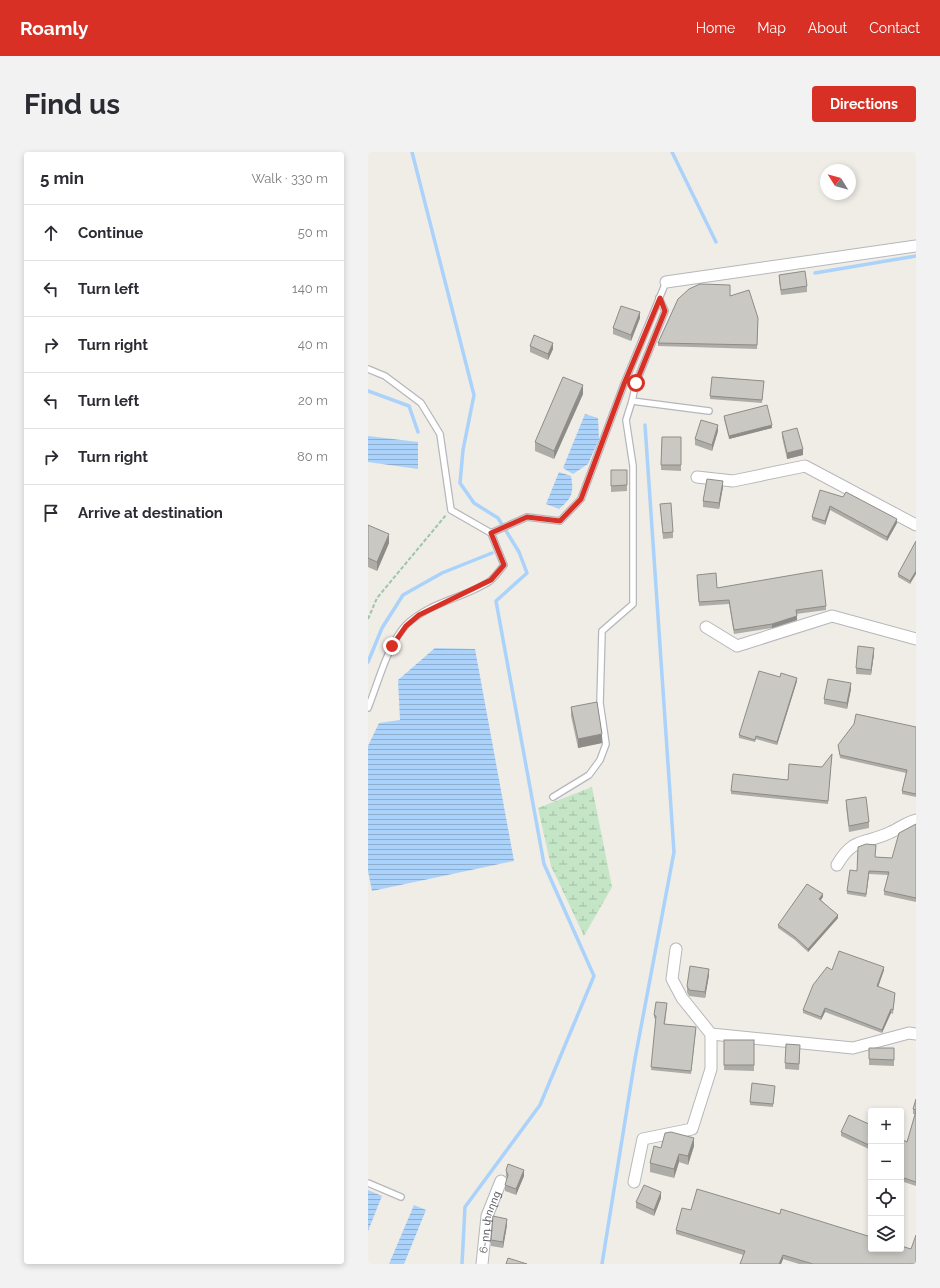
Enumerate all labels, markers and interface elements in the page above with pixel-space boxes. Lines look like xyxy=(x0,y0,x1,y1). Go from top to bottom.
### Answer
text: Roamly xyxy=(20,17,88,39)
text: Home xyxy=(696,20,735,36)
text: Map xyxy=(757,20,786,36)
text: About xyxy=(808,20,847,36)
text: Contact xyxy=(869,20,920,36)
button: Directions xyxy=(812,86,916,122)
text: Find us xyxy=(24,88,120,121)
north arrow xyxy=(820,164,856,200)
text: 5 min xyxy=(40,168,84,188)
text: Walk · 330 m xyxy=(251,171,328,186)
icon: ahead xyxy=(40,222,62,244)
text: Continue xyxy=(78,224,143,242)
text: 50 m xyxy=(298,225,328,240)
icon: left xyxy=(40,278,62,300)
text: Turn left xyxy=(78,280,139,298)
text: 140 m xyxy=(292,281,328,296)
icon: right xyxy=(40,334,62,356)
text: Turn right xyxy=(78,336,148,354)
text: 40 m xyxy=(298,337,328,352)
route start xyxy=(627,374,645,392)
icon: left xyxy=(40,390,62,412)
text: Turn left xyxy=(78,392,139,410)
text: 20 m xyxy=(298,393,328,408)
icon: right xyxy=(40,446,62,468)
text: Turn right xyxy=(78,448,148,466)
text: 80 m xyxy=(297,449,328,464)
icon: arrive xyxy=(40,502,62,524)
text: Arrive at destination xyxy=(78,504,223,522)
route end xyxy=(383,637,401,655)
map controls xyxy=(868,1108,904,1252)
button: + xyxy=(868,1108,904,1144)
button: − xyxy=(868,1144,904,1180)
button: locate xyxy=(868,1180,904,1216)
street label: 6-րդ փողոց xyxy=(477,1189,503,1254)
button: layers xyxy=(868,1216,904,1252)

